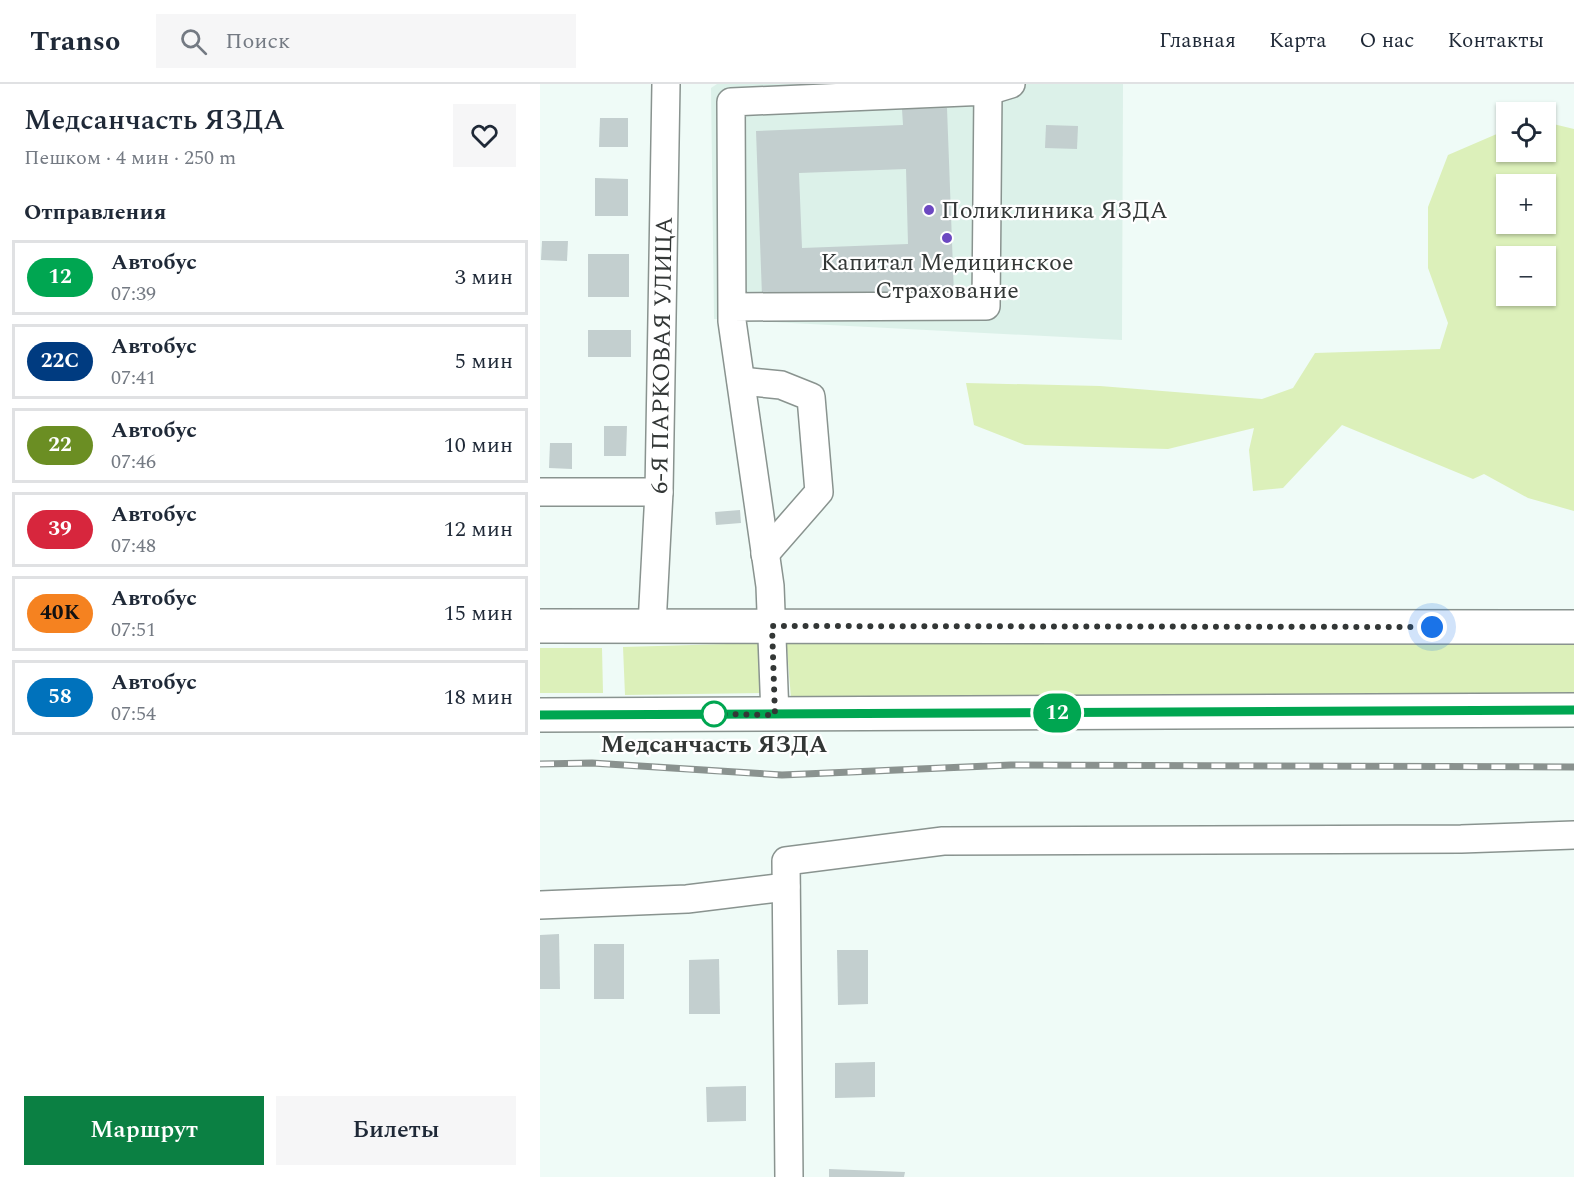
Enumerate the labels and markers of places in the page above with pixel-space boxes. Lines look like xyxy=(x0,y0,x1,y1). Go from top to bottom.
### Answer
place label: Поликлиника ЯЗДА xyxy=(941,193,1168,229)
marker: Поликлиника ЯЗДА xyxy=(922,203,936,217)
marker: Капитал Медицинское Страхование xyxy=(940,231,954,245)
place label: Капитал Медицинское Страхование xyxy=(820,245,1074,309)
marker: Медсанчасть ЯЗДА xyxy=(701,701,727,727)
place label: Медсанчасть ЯЗДА xyxy=(600,727,828,763)

